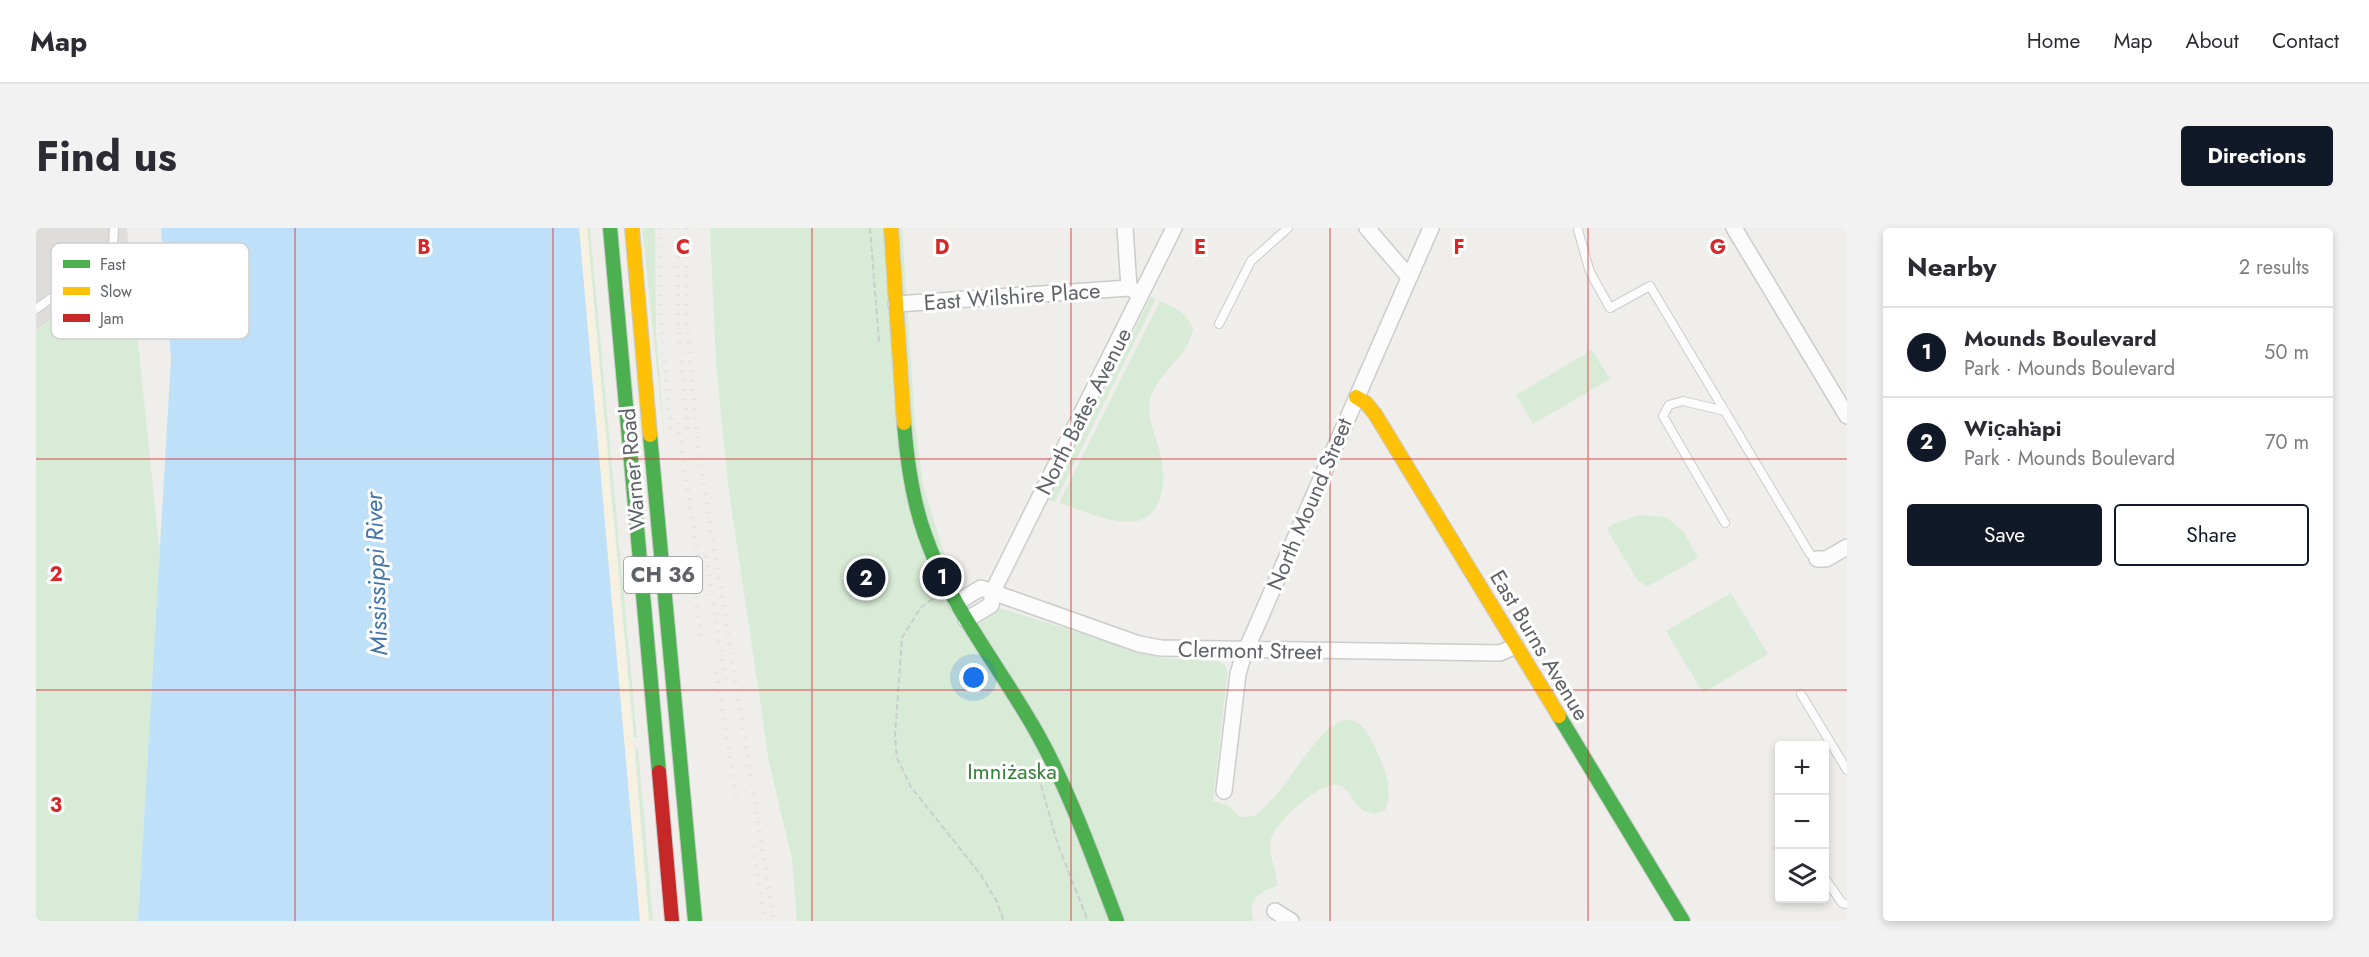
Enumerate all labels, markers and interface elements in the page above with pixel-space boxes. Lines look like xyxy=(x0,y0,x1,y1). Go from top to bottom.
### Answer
text: Map xyxy=(30,21,87,62)
text: Home xyxy=(2027,26,2080,56)
text: Map xyxy=(2113,26,2153,56)
text: About xyxy=(2186,26,2239,56)
text: Contact xyxy=(2272,26,2339,56)
text: Find us xyxy=(36,126,177,187)
button: Directions xyxy=(2181,126,2333,186)
text: B xyxy=(417,233,431,262)
text: C xyxy=(676,233,690,262)
text: D xyxy=(935,233,949,262)
text: E xyxy=(1194,233,1206,262)
text: F xyxy=(1453,233,1465,262)
text: G xyxy=(1710,233,1726,262)
legend xyxy=(51,243,249,339)
text: Nearby xyxy=(1907,248,1996,286)
text: Fast xyxy=(100,253,126,276)
text: 2 results xyxy=(2239,253,2309,282)
street label: East Wilshire Place xyxy=(923,274,1101,318)
text: Slow xyxy=(100,280,132,303)
text: Jam xyxy=(98,307,124,330)
street label: North Bates Avenue xyxy=(1027,322,1139,500)
text: Mounds Boulevard xyxy=(1964,322,2157,354)
text: 1 xyxy=(1921,338,1932,367)
text: 50 m xyxy=(2264,338,2309,367)
text: Park · Mounds Boulevard xyxy=(1964,354,2175,383)
street label: Warner Road xyxy=(611,407,653,531)
street label: North Mound Street xyxy=(1258,412,1360,595)
text: Wic̣aḣapi xyxy=(1964,412,2062,444)
text: 2 xyxy=(1920,428,1933,457)
text: 70 m xyxy=(2265,428,2309,457)
text: Park · Mounds Boulevard xyxy=(1964,444,2175,473)
water label: Mississippi River xyxy=(356,490,396,656)
button: Save xyxy=(1907,504,2102,566)
button: Share xyxy=(2114,504,2309,566)
pin: 1 xyxy=(922,554,962,600)
pin: 2 xyxy=(846,556,886,600)
road number: CH 36 xyxy=(624,557,702,593)
text: 2 xyxy=(49,560,63,589)
street label: East Burns Avenue xyxy=(1482,564,1598,726)
street label: Clermont Street xyxy=(1178,633,1323,667)
your location xyxy=(959,663,988,692)
map controls xyxy=(1775,741,1829,903)
button: + xyxy=(1775,741,1829,795)
park label: Imniżaska xyxy=(967,755,1057,787)
text: 3 xyxy=(50,791,62,820)
button: − xyxy=(1775,795,1829,849)
button: layers xyxy=(1775,849,1829,903)

